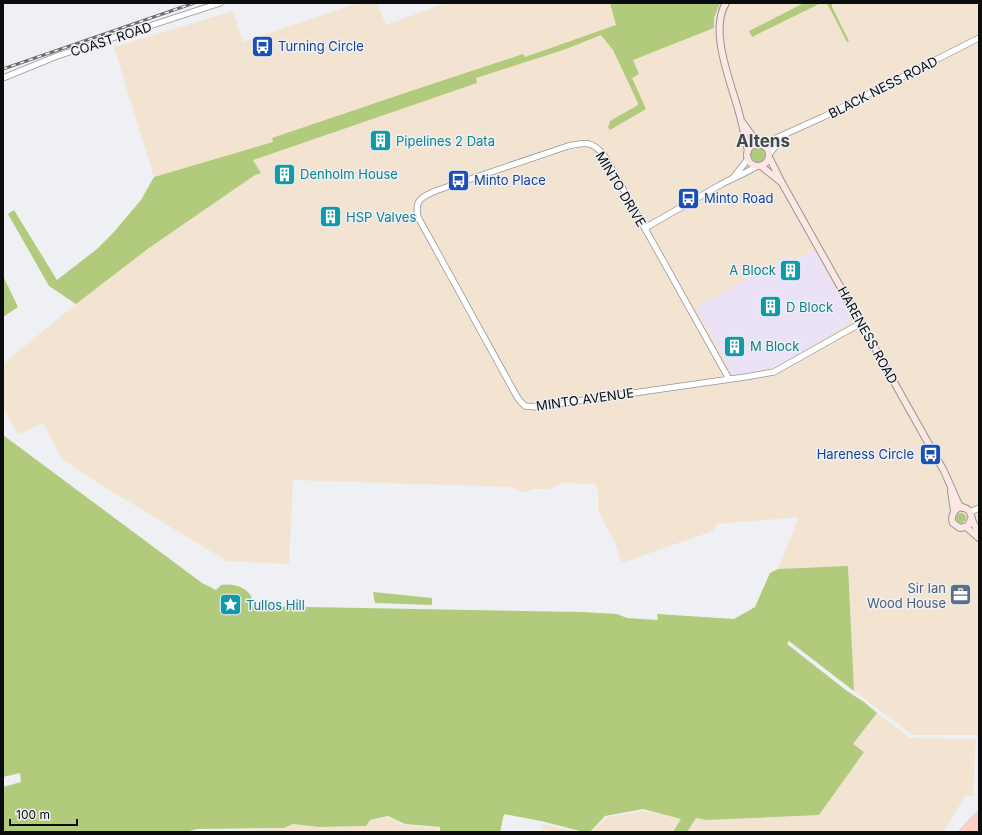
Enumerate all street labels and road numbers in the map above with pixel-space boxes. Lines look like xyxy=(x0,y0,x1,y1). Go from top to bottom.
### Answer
street label: COAST ROAD xyxy=(68,18,154,60)
street label: BLACK NESS ROAD xyxy=(826,53,940,121)
street label: MINTO DRIVE xyxy=(592,149,650,229)
street label: HARENESS ROAD xyxy=(835,283,901,387)
street label: MINTO AVENUE xyxy=(535,384,635,414)

